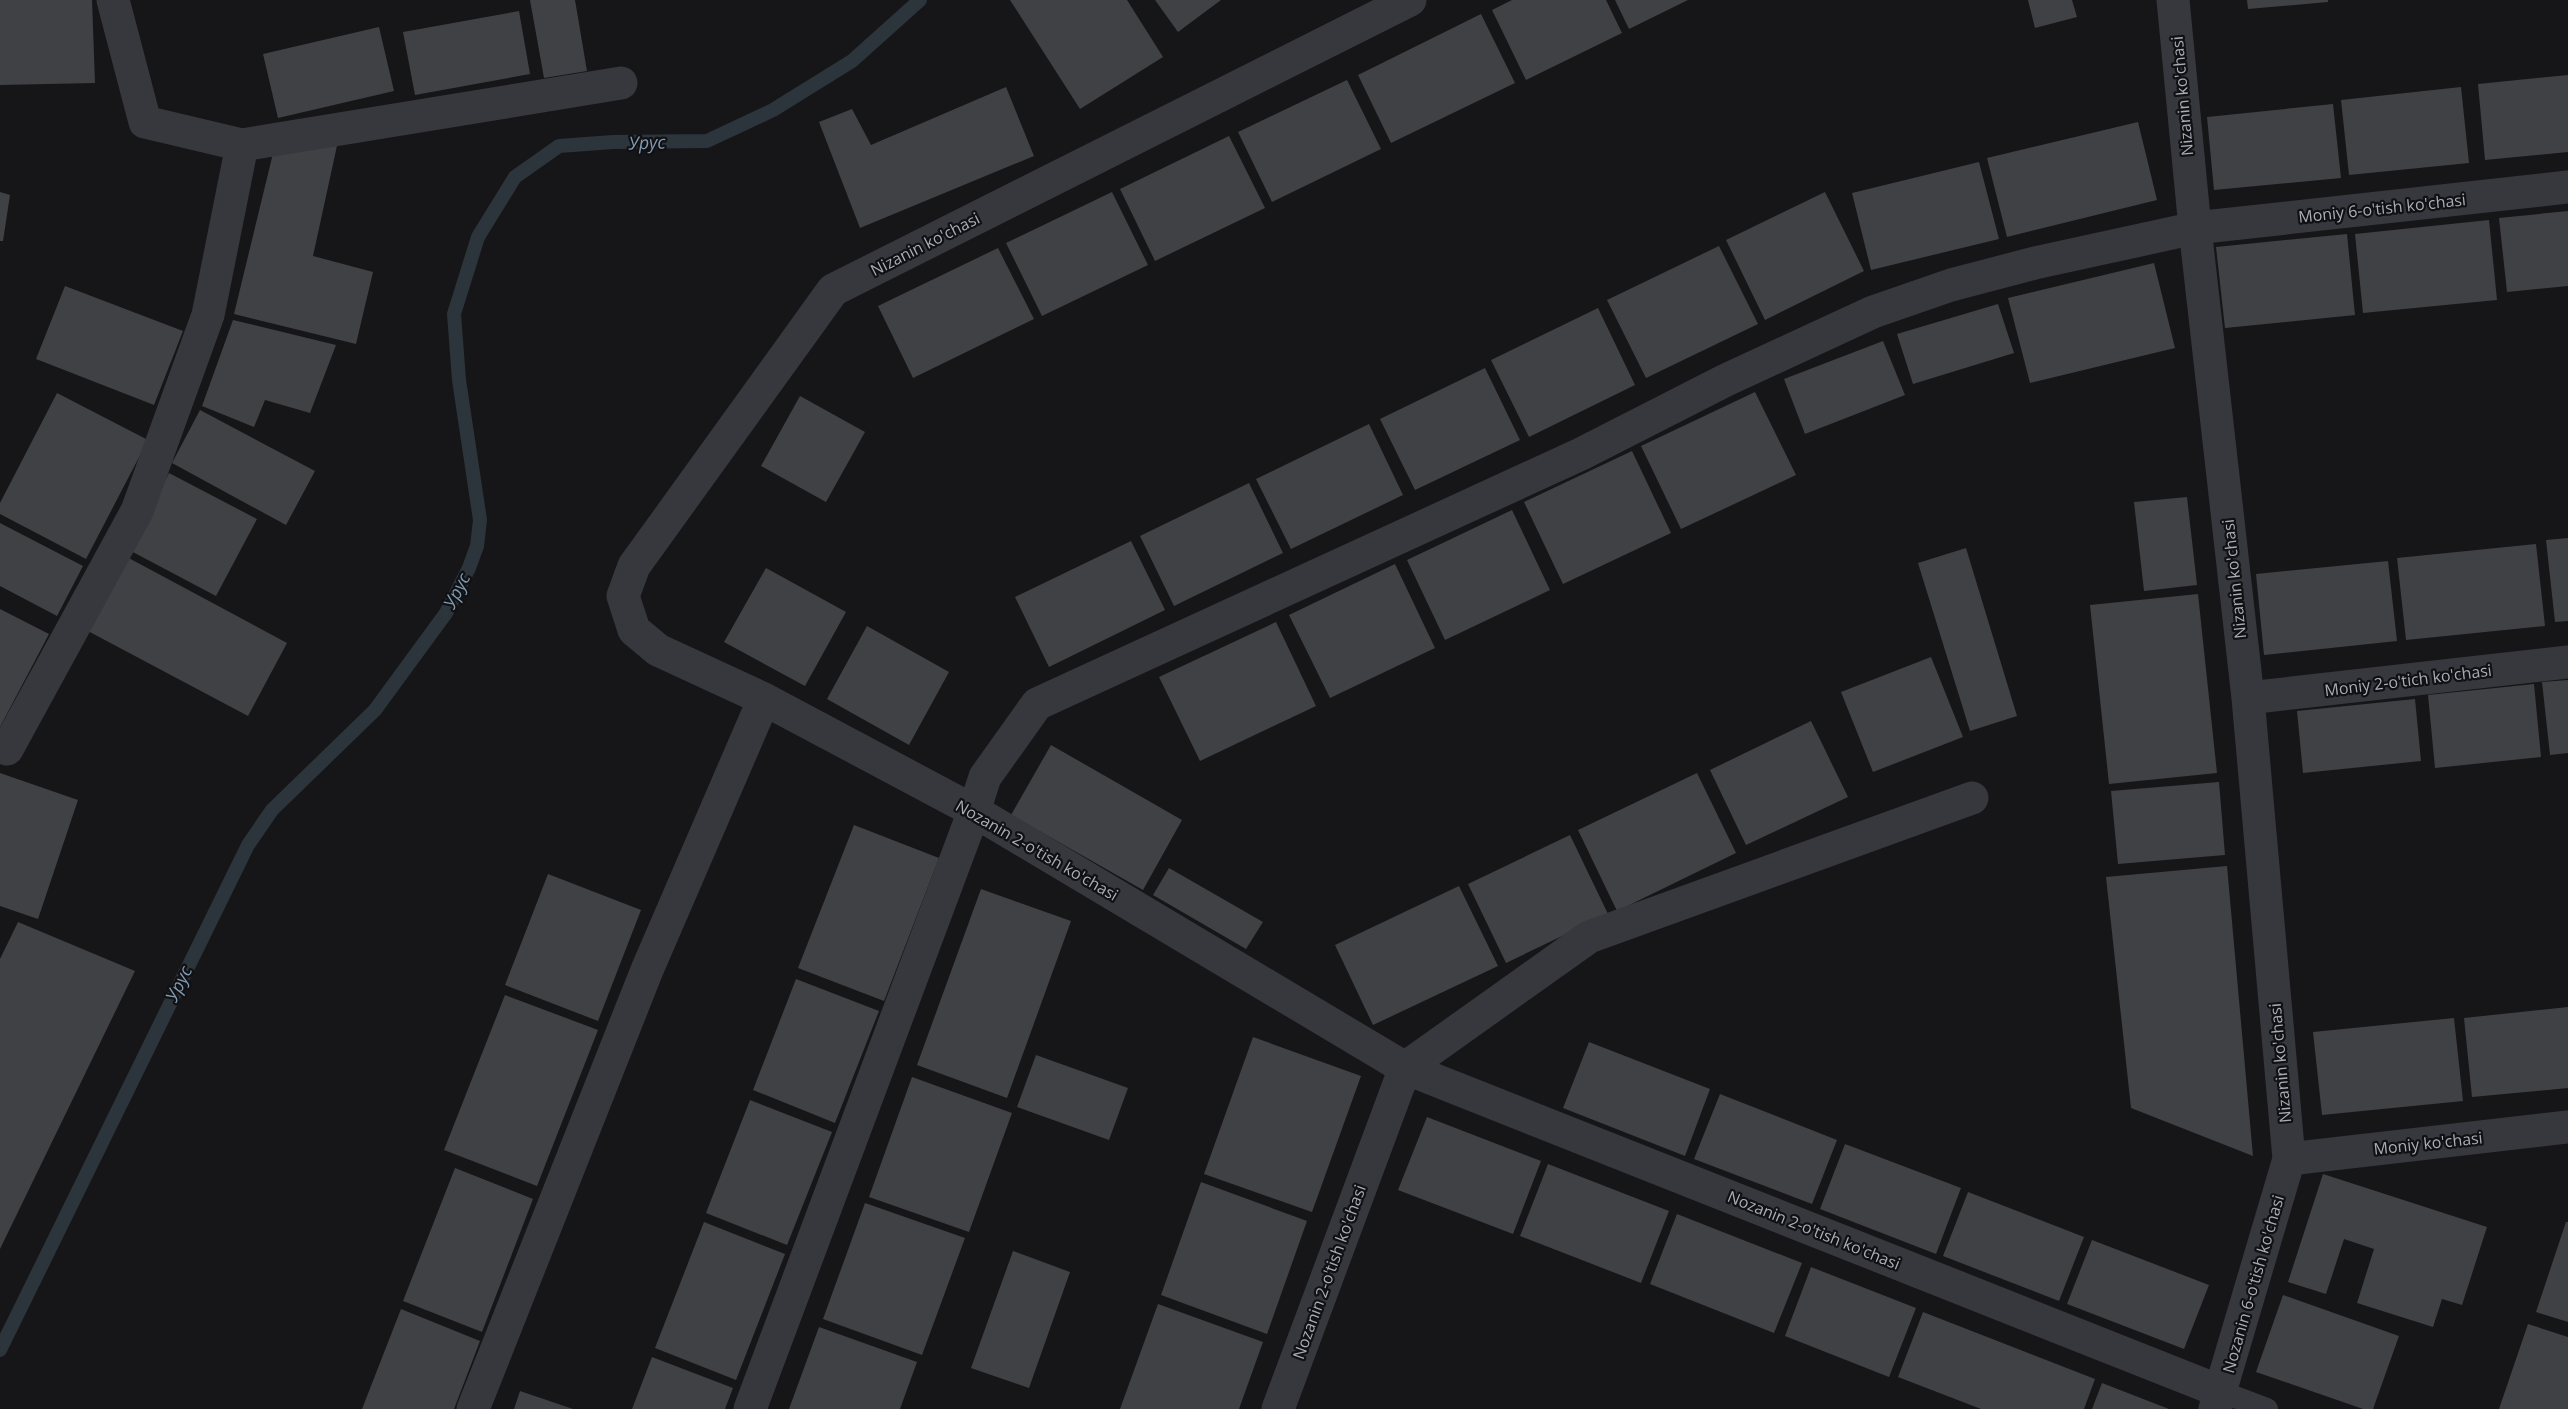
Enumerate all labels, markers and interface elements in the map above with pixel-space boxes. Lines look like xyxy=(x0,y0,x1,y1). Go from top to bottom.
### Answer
street label: Nizanin ko'chasi xyxy=(2166,35,2198,157)
water label: Урус xyxy=(627,129,667,155)
street label: Moniy 6-o'tish ko'chasi xyxy=(2297,188,2467,228)
street label: Nizanin ko'chasi xyxy=(867,207,983,281)
street label: Nizanin ko'chasi xyxy=(2217,518,2251,640)
water label: Урус xyxy=(437,568,476,613)
street label: Moniy 2-o'tich ko'chasi xyxy=(2323,659,2493,701)
street label: Nozanin 2-o'tish ko'chasi xyxy=(952,794,1122,906)
water label: Урус xyxy=(159,961,197,1006)
street label: Nizanin ko'chasi xyxy=(2264,1002,2296,1124)
street label: Moniy ko'chasi xyxy=(2372,1126,2484,1160)
street label: Nozanin 2-o'tish ko'chasi xyxy=(1287,1182,1371,1362)
street label: Nozanin 2-o'tish ko'chasi xyxy=(1724,1185,1904,1275)
street label: Nozanin 6-o'tish ko'chasi xyxy=(2217,1192,2289,1376)

